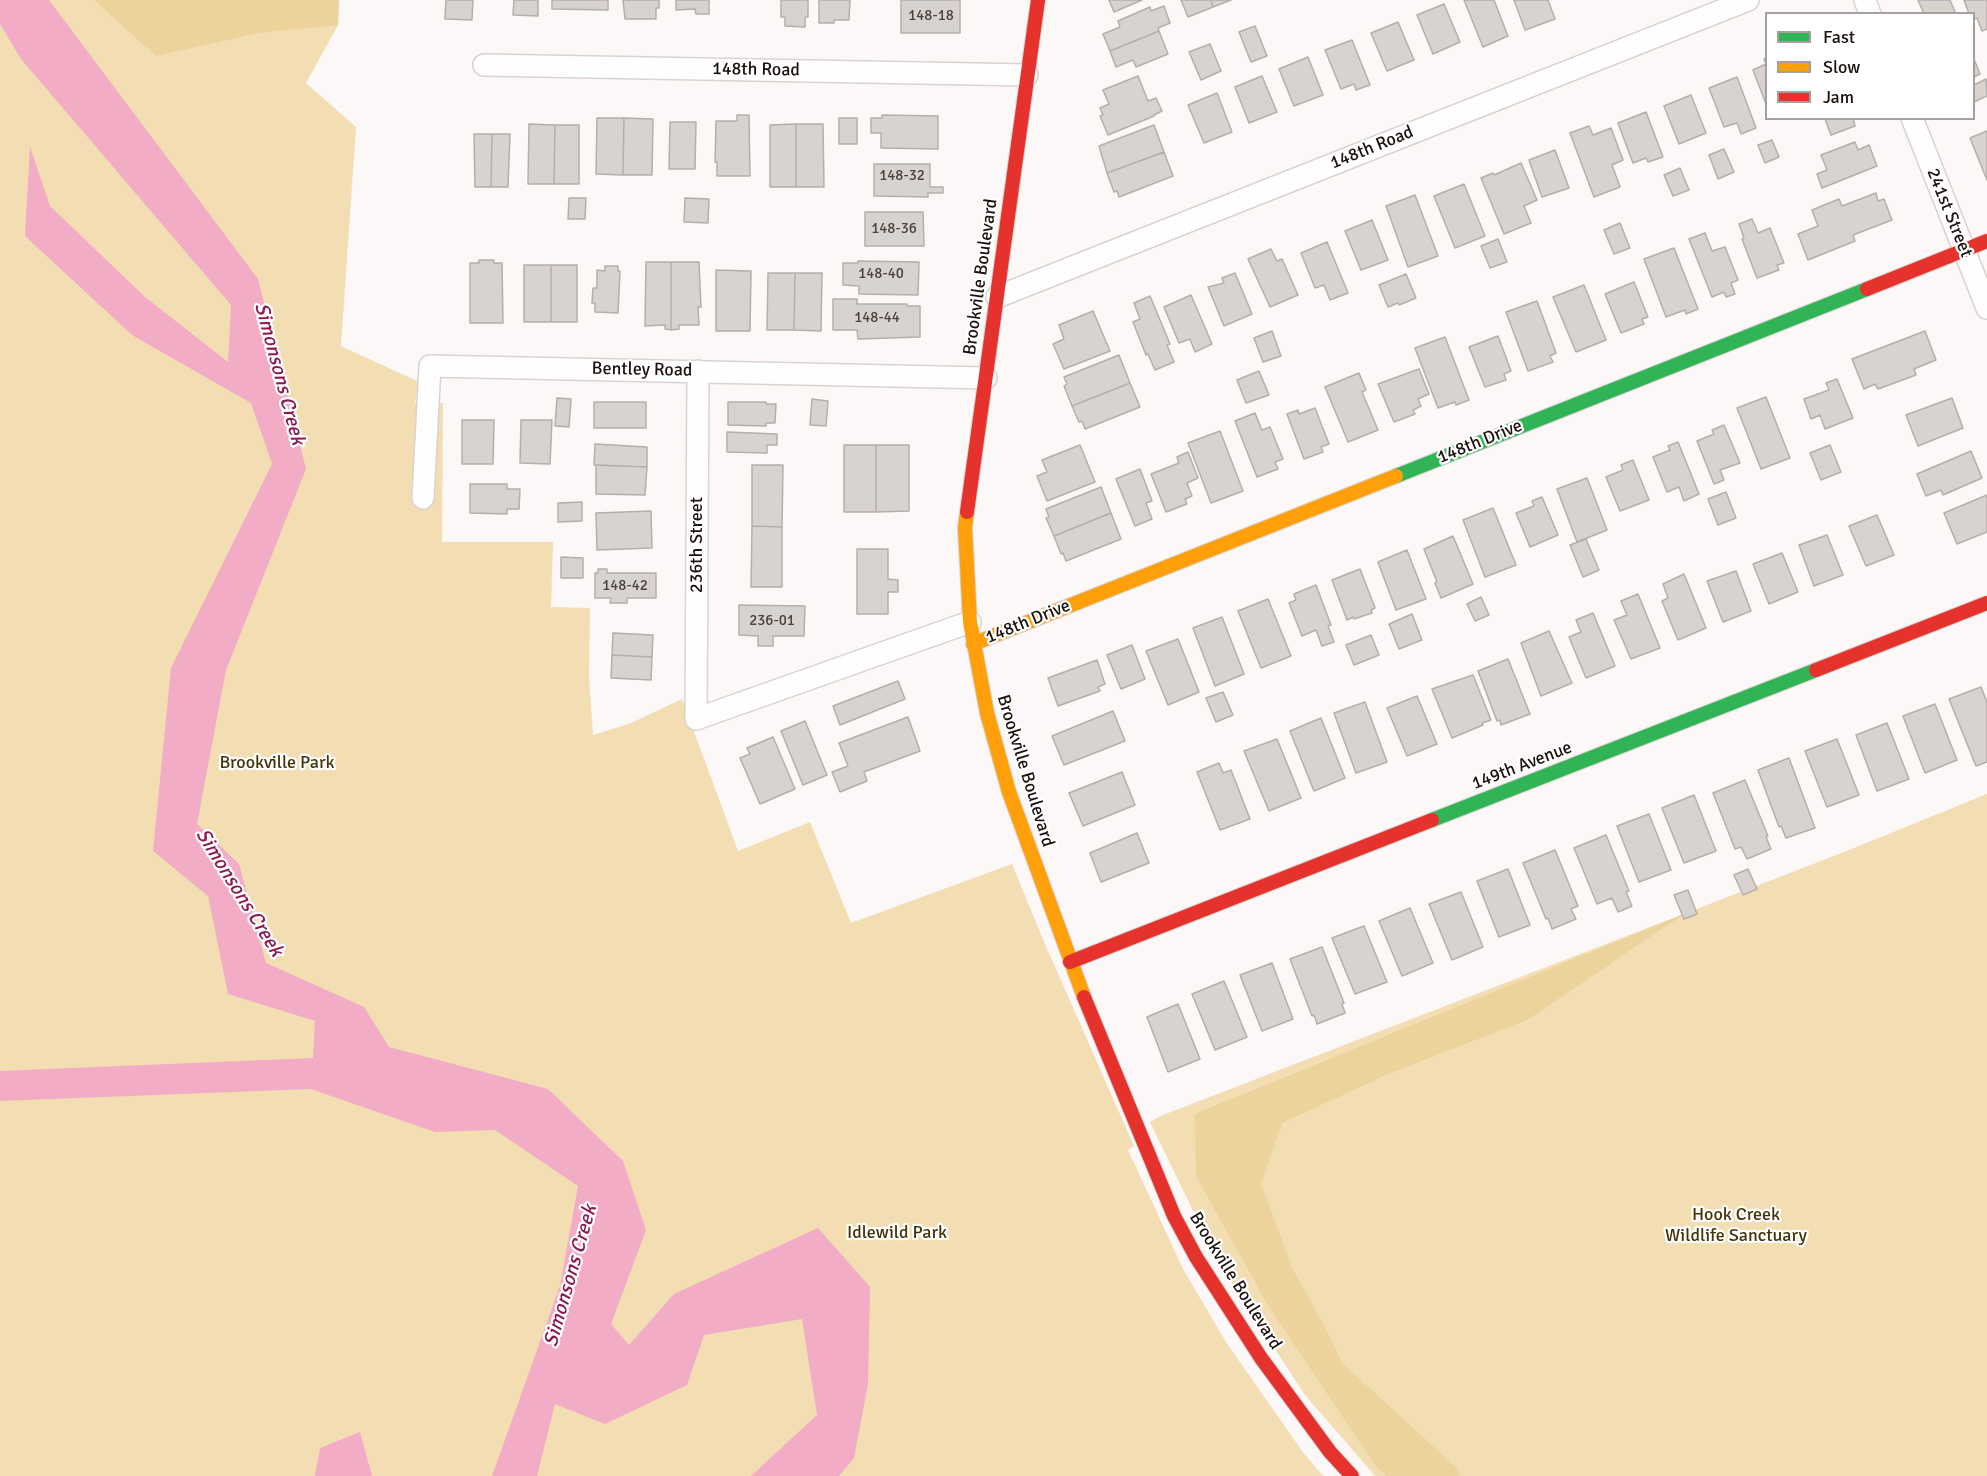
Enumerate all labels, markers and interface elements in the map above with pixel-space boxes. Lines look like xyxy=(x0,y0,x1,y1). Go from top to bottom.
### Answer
house number: 148-18 xyxy=(908,7,954,25)
legend xyxy=(1765,12,1975,120)
text: Fast xyxy=(1823,26,1855,48)
text: Slow xyxy=(1823,56,1860,78)
street label: 148th Road xyxy=(712,58,800,82)
text: Jam xyxy=(1823,86,1854,108)
street label: 148th Road xyxy=(1327,122,1417,174)
street label: 241st Street xyxy=(1921,165,1977,261)
house number: 148-32 xyxy=(879,167,925,185)
street label: Brookville Boulevard xyxy=(959,197,1003,357)
house number: 148-36 xyxy=(871,220,917,238)
house number: 148-40 xyxy=(858,265,904,283)
water label: Simonsons Creek xyxy=(248,300,310,448)
house number: 148-44 xyxy=(854,309,900,327)
street label: Bentley Road xyxy=(591,358,693,382)
street label: 148th Drive xyxy=(1434,415,1526,469)
street label: 236th Street xyxy=(686,497,708,593)
house number: 148-42 xyxy=(602,577,648,595)
street label: 148th Drive xyxy=(982,595,1074,649)
house number: 236-01 xyxy=(749,612,795,630)
street label: Brookville Boulevard xyxy=(992,692,1058,850)
street label: 149th Avenue xyxy=(1469,737,1575,795)
park label: Brookville Park xyxy=(219,752,335,774)
water label: Simonsons Creek xyxy=(190,825,288,961)
water label: Simonsons Creek xyxy=(539,1202,603,1350)
park label: Hook Creek Wildlife Sanctuary xyxy=(1665,1204,1807,1246)
street label: Brookville Boulevard xyxy=(1184,1208,1286,1354)
park label: Idlewild Park xyxy=(847,1222,947,1244)

